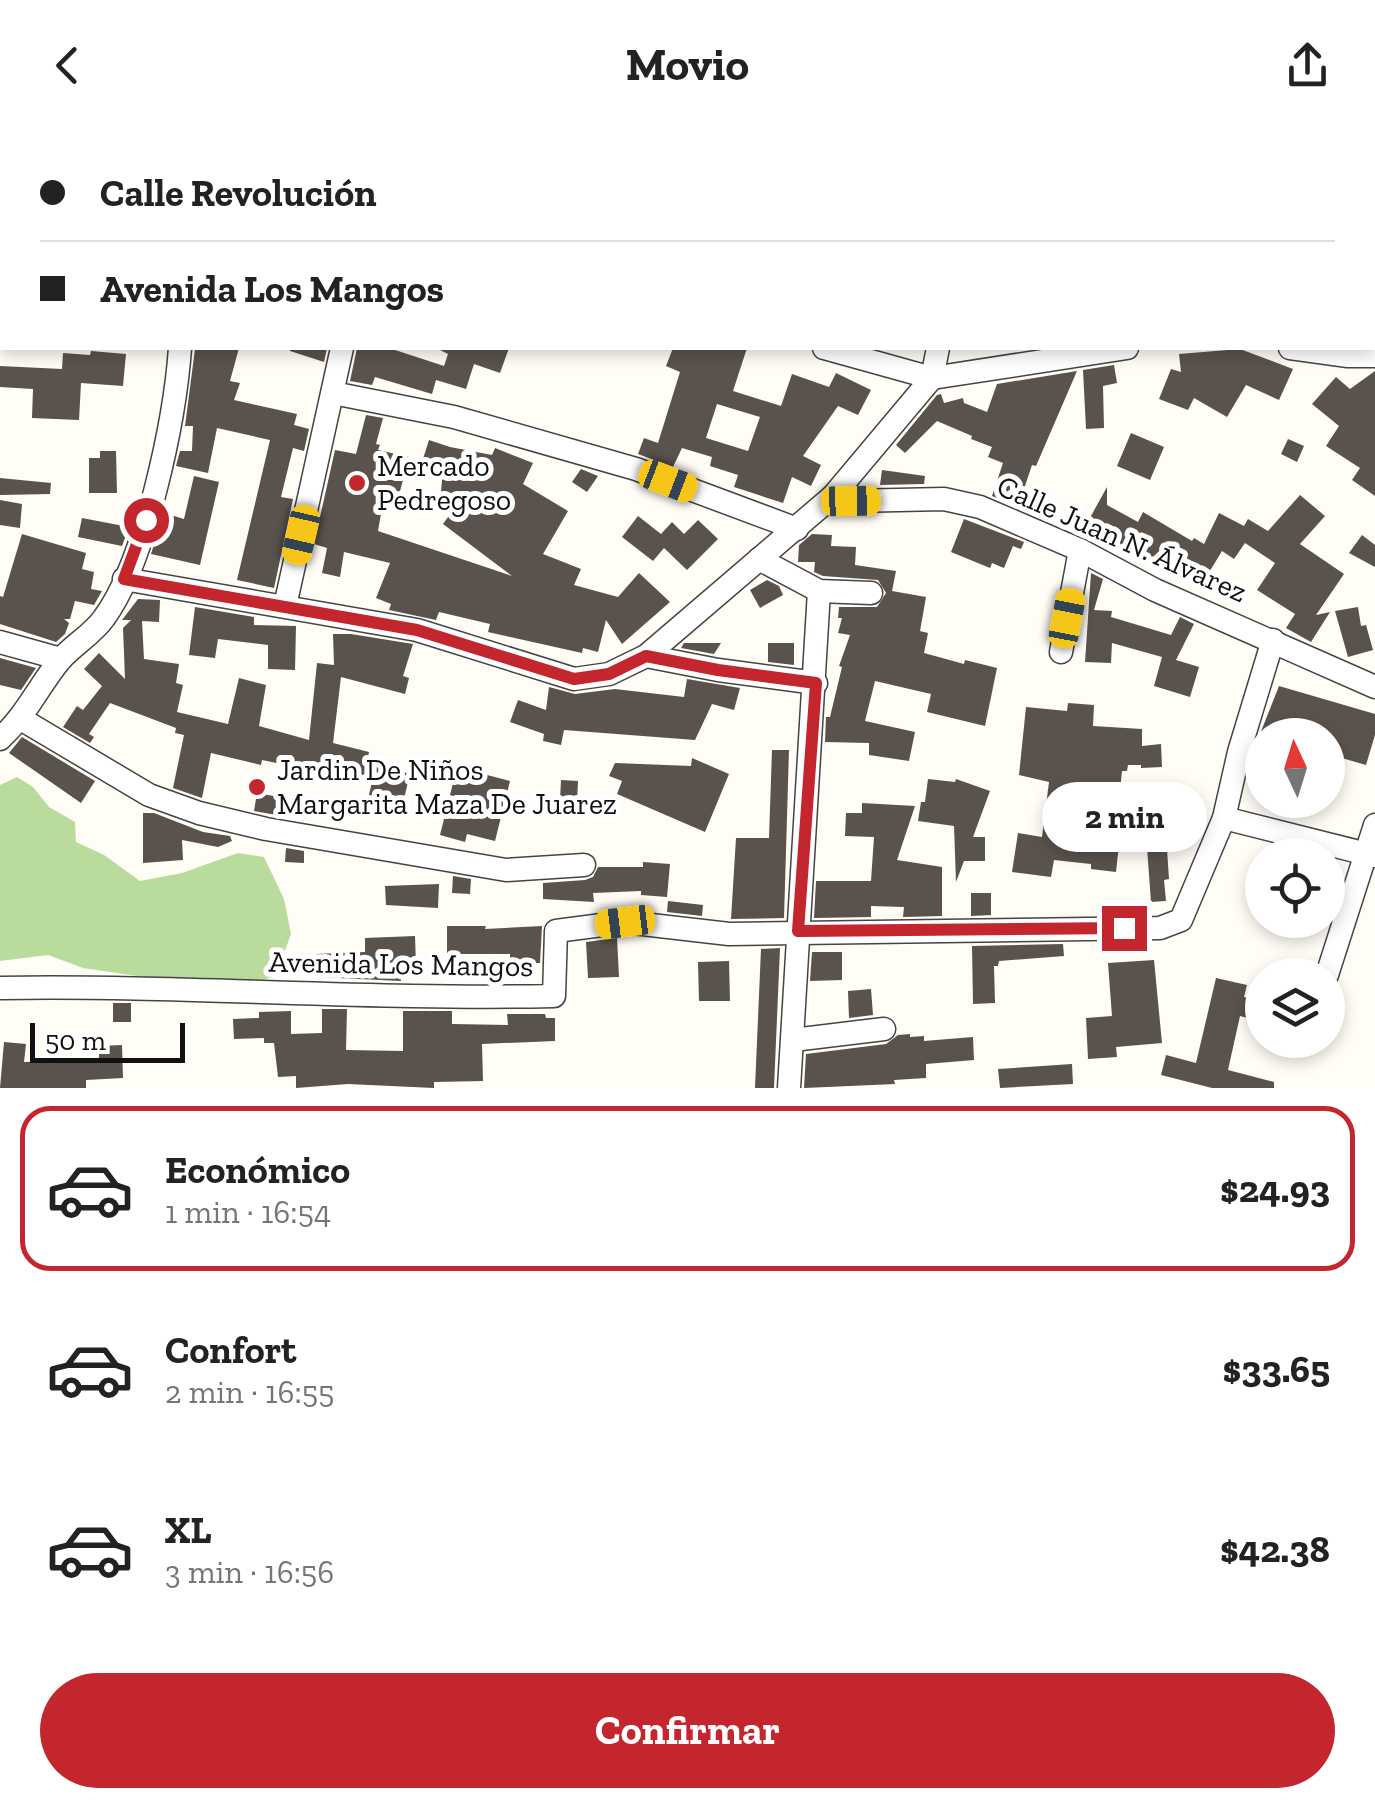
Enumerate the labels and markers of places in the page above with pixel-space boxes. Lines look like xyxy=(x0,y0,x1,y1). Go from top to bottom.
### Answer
place label: Mercado Pedregoso xyxy=(377,448,511,518)
marker: Mercado Pedregoso xyxy=(346,472,368,494)
place label: Jardin De Niños Margarita Maza De Juarez xyxy=(277,752,617,822)
marker: Jardin De Niños Margarita Maza De Juarez xyxy=(246,776,268,798)

